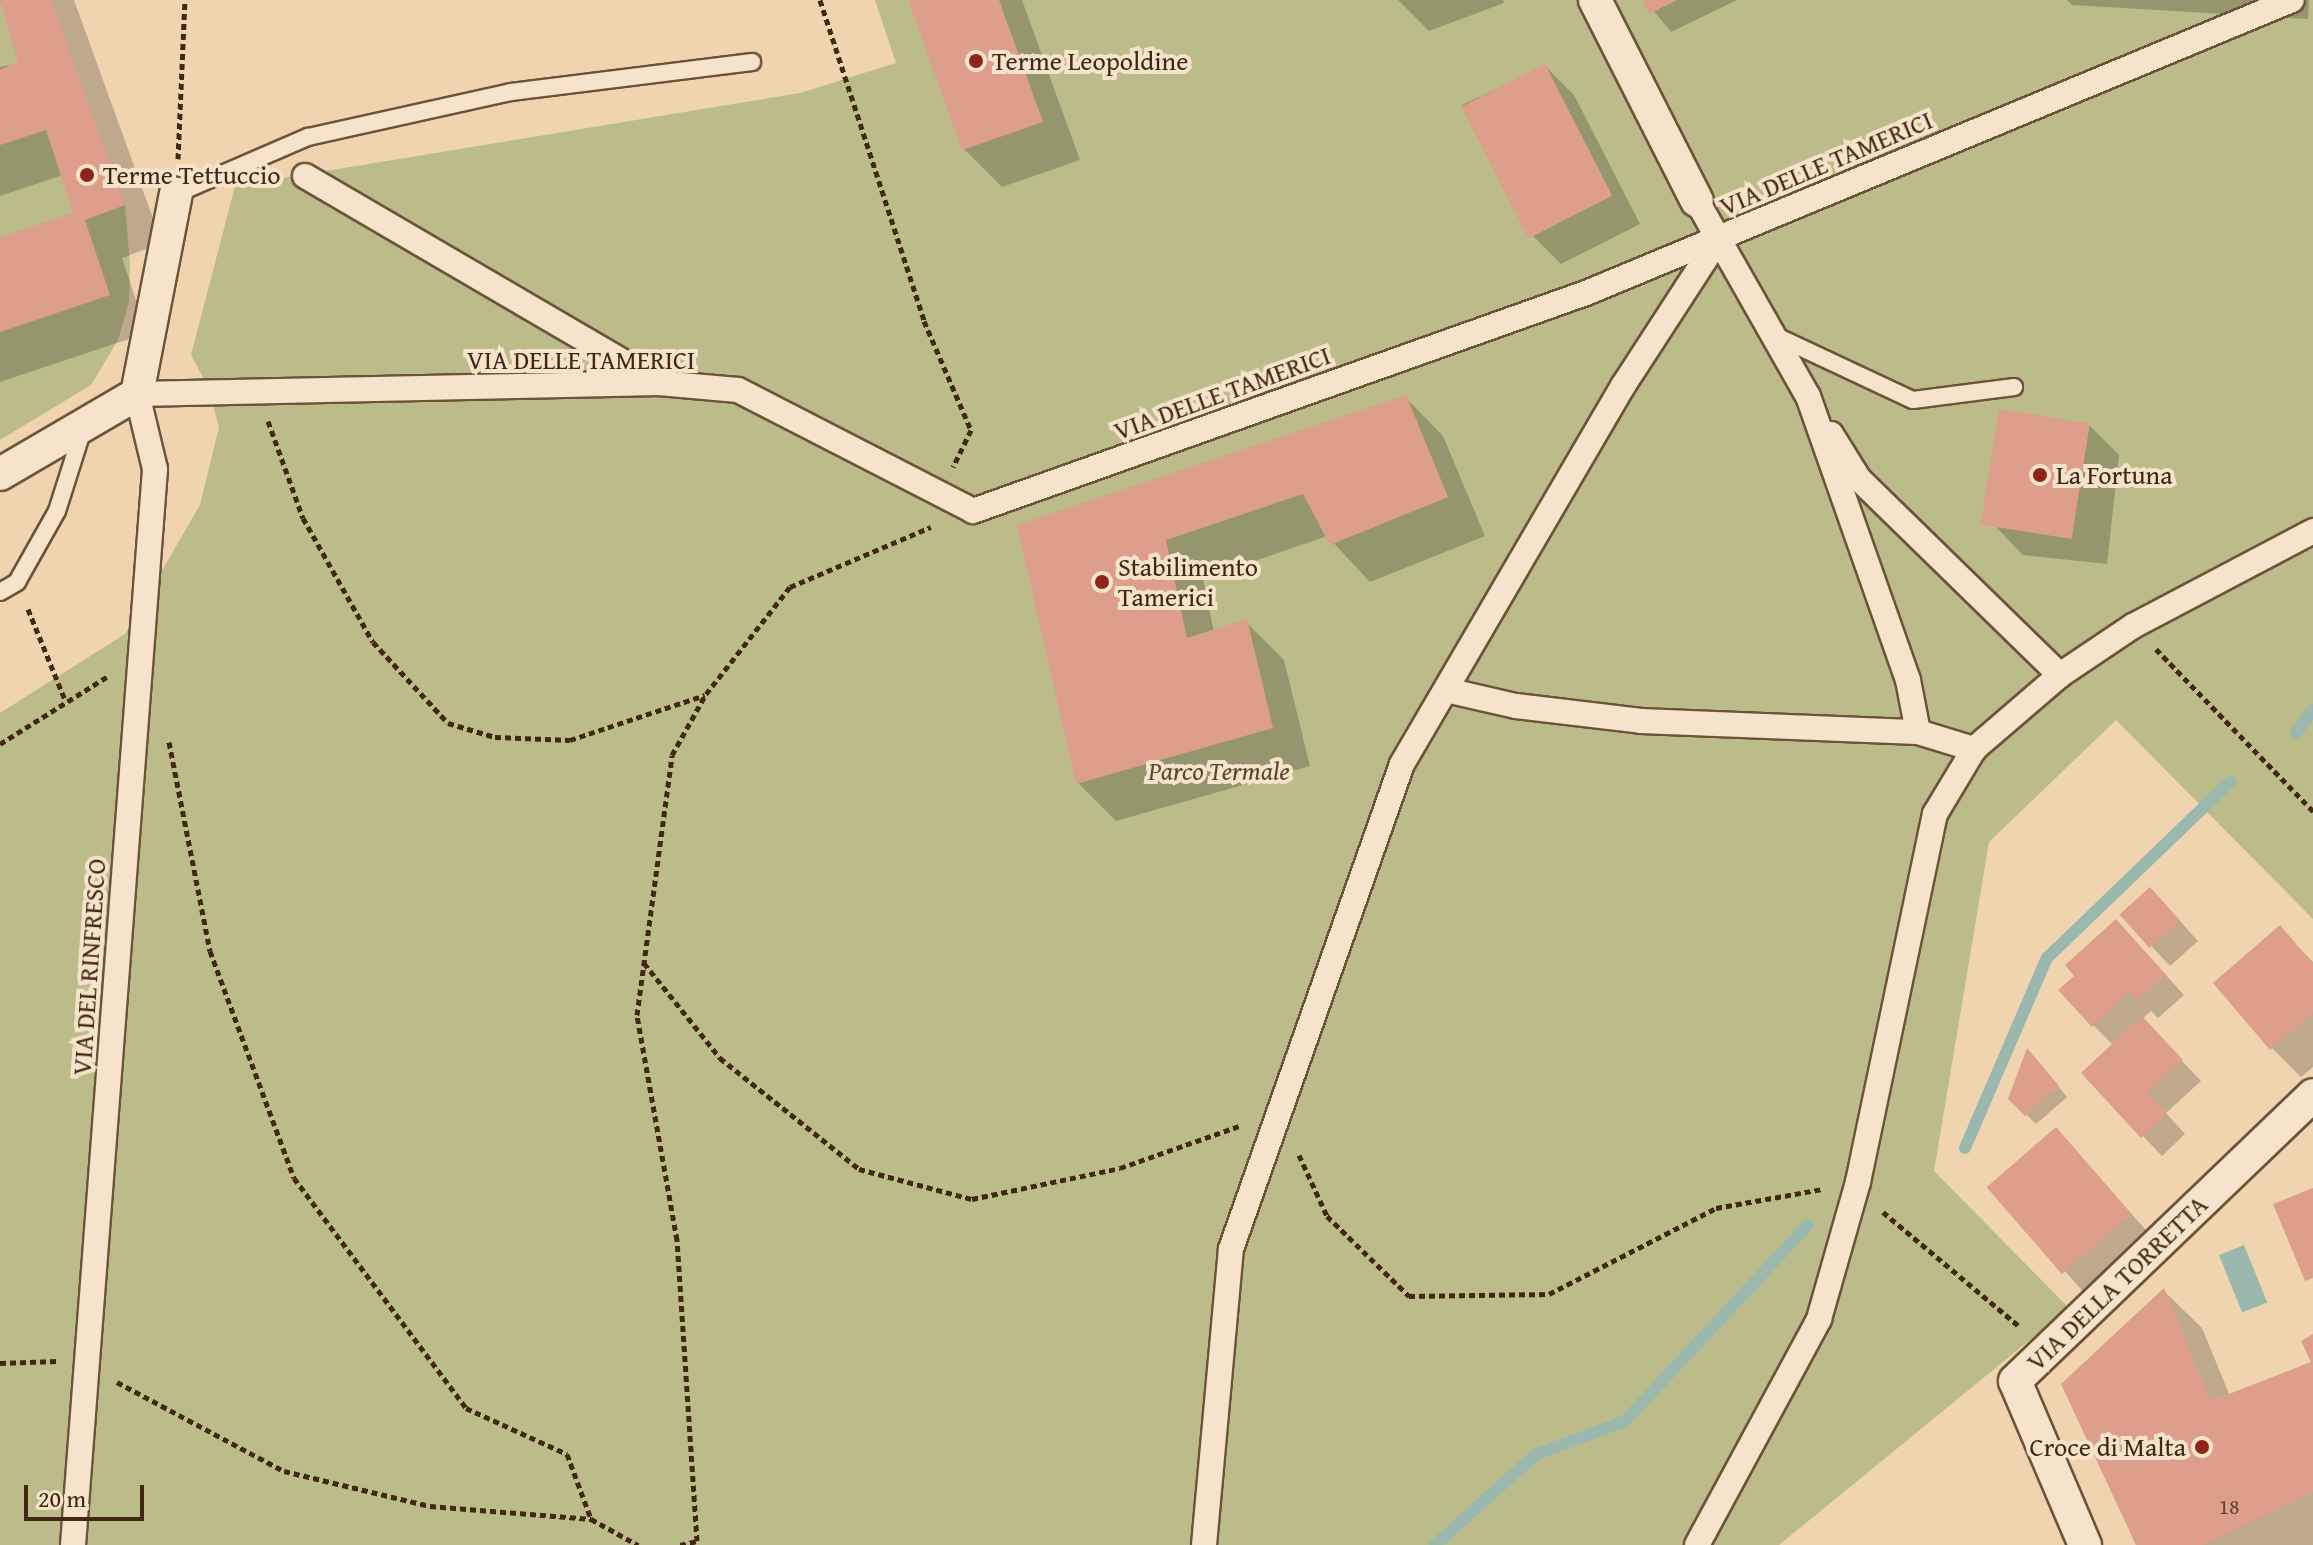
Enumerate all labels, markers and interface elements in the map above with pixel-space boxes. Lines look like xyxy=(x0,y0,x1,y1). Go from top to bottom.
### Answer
place label: Terme Leopoldine xyxy=(992,45,1188,77)
marker: Terme Leopoldine xyxy=(967,52,985,70)
street label: VIA DELLE TAMERICI xyxy=(1715,104,1937,222)
place label: Terme Tettuccio xyxy=(103,159,280,191)
marker: Terme Tettuccio xyxy=(78,166,96,184)
street label: VIA DELLE TAMERICI xyxy=(1110,339,1334,447)
street label: VIA DELLE TAMERICI xyxy=(467,344,695,376)
place label: La Fortuna xyxy=(2056,459,2172,491)
marker: La Fortuna xyxy=(2031,466,2049,484)
place label: Stabilimento Tamerici xyxy=(1118,551,1258,612)
marker: Stabilimento Tamerici xyxy=(1093,573,1111,591)
park label: Parco Termale xyxy=(1148,755,1290,787)
street label: VIA DEL RINFRESCO xyxy=(66,858,112,1076)
street label: VIA DELLA TORRETTA xyxy=(2020,1189,2214,1377)
place label: Croce di Malta xyxy=(2030,1431,2186,1463)
marker: Croce di Malta xyxy=(2193,1438,2211,1456)
scale bar xyxy=(28,1469,148,1519)
text: 20 m xyxy=(38,1481,86,1516)
house number: 18 xyxy=(2218,1494,2240,1520)

